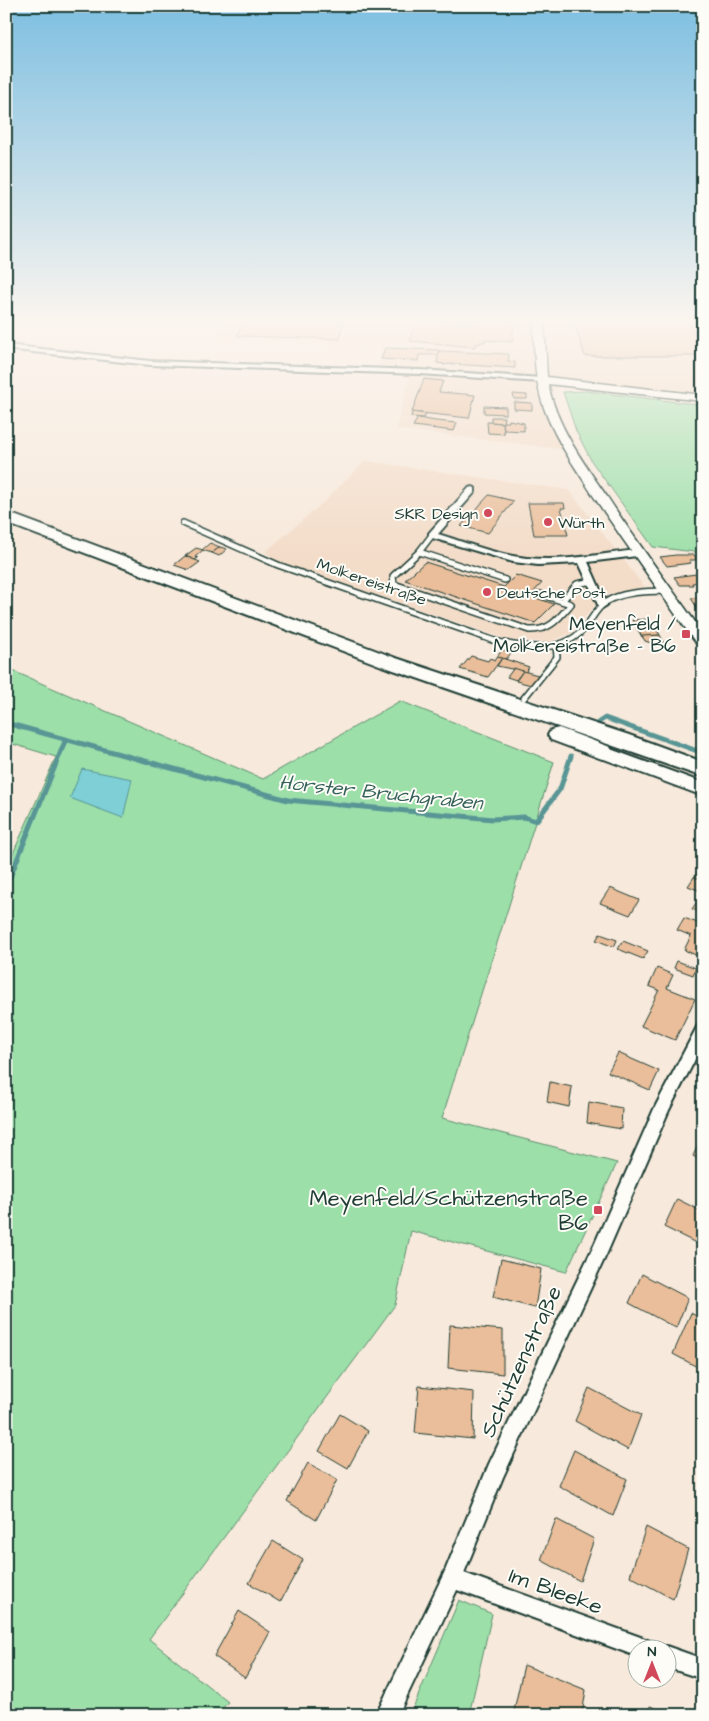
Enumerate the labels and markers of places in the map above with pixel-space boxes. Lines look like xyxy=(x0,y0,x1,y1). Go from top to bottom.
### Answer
place label: SKR Design xyxy=(394,503,478,526)
marker: SKR Design xyxy=(482,507,494,519)
place label: Würth xyxy=(558,512,604,534)
marker: Würth xyxy=(542,516,554,528)
place label: Deutsche Post xyxy=(497,582,606,604)
marker: Deutsche Post xyxy=(481,586,493,598)
place label: Meyenfeld / Molkereistraße - B6 xyxy=(493,611,676,660)
marker: Meyenfeld / Molkereistraße - B6 xyxy=(680,628,692,640)
place label: Meyenfeld/Schützenstraße B6 xyxy=(310,1183,588,1239)
marker: Meyenfeld/Schützenstraße B6 xyxy=(592,1204,604,1216)

